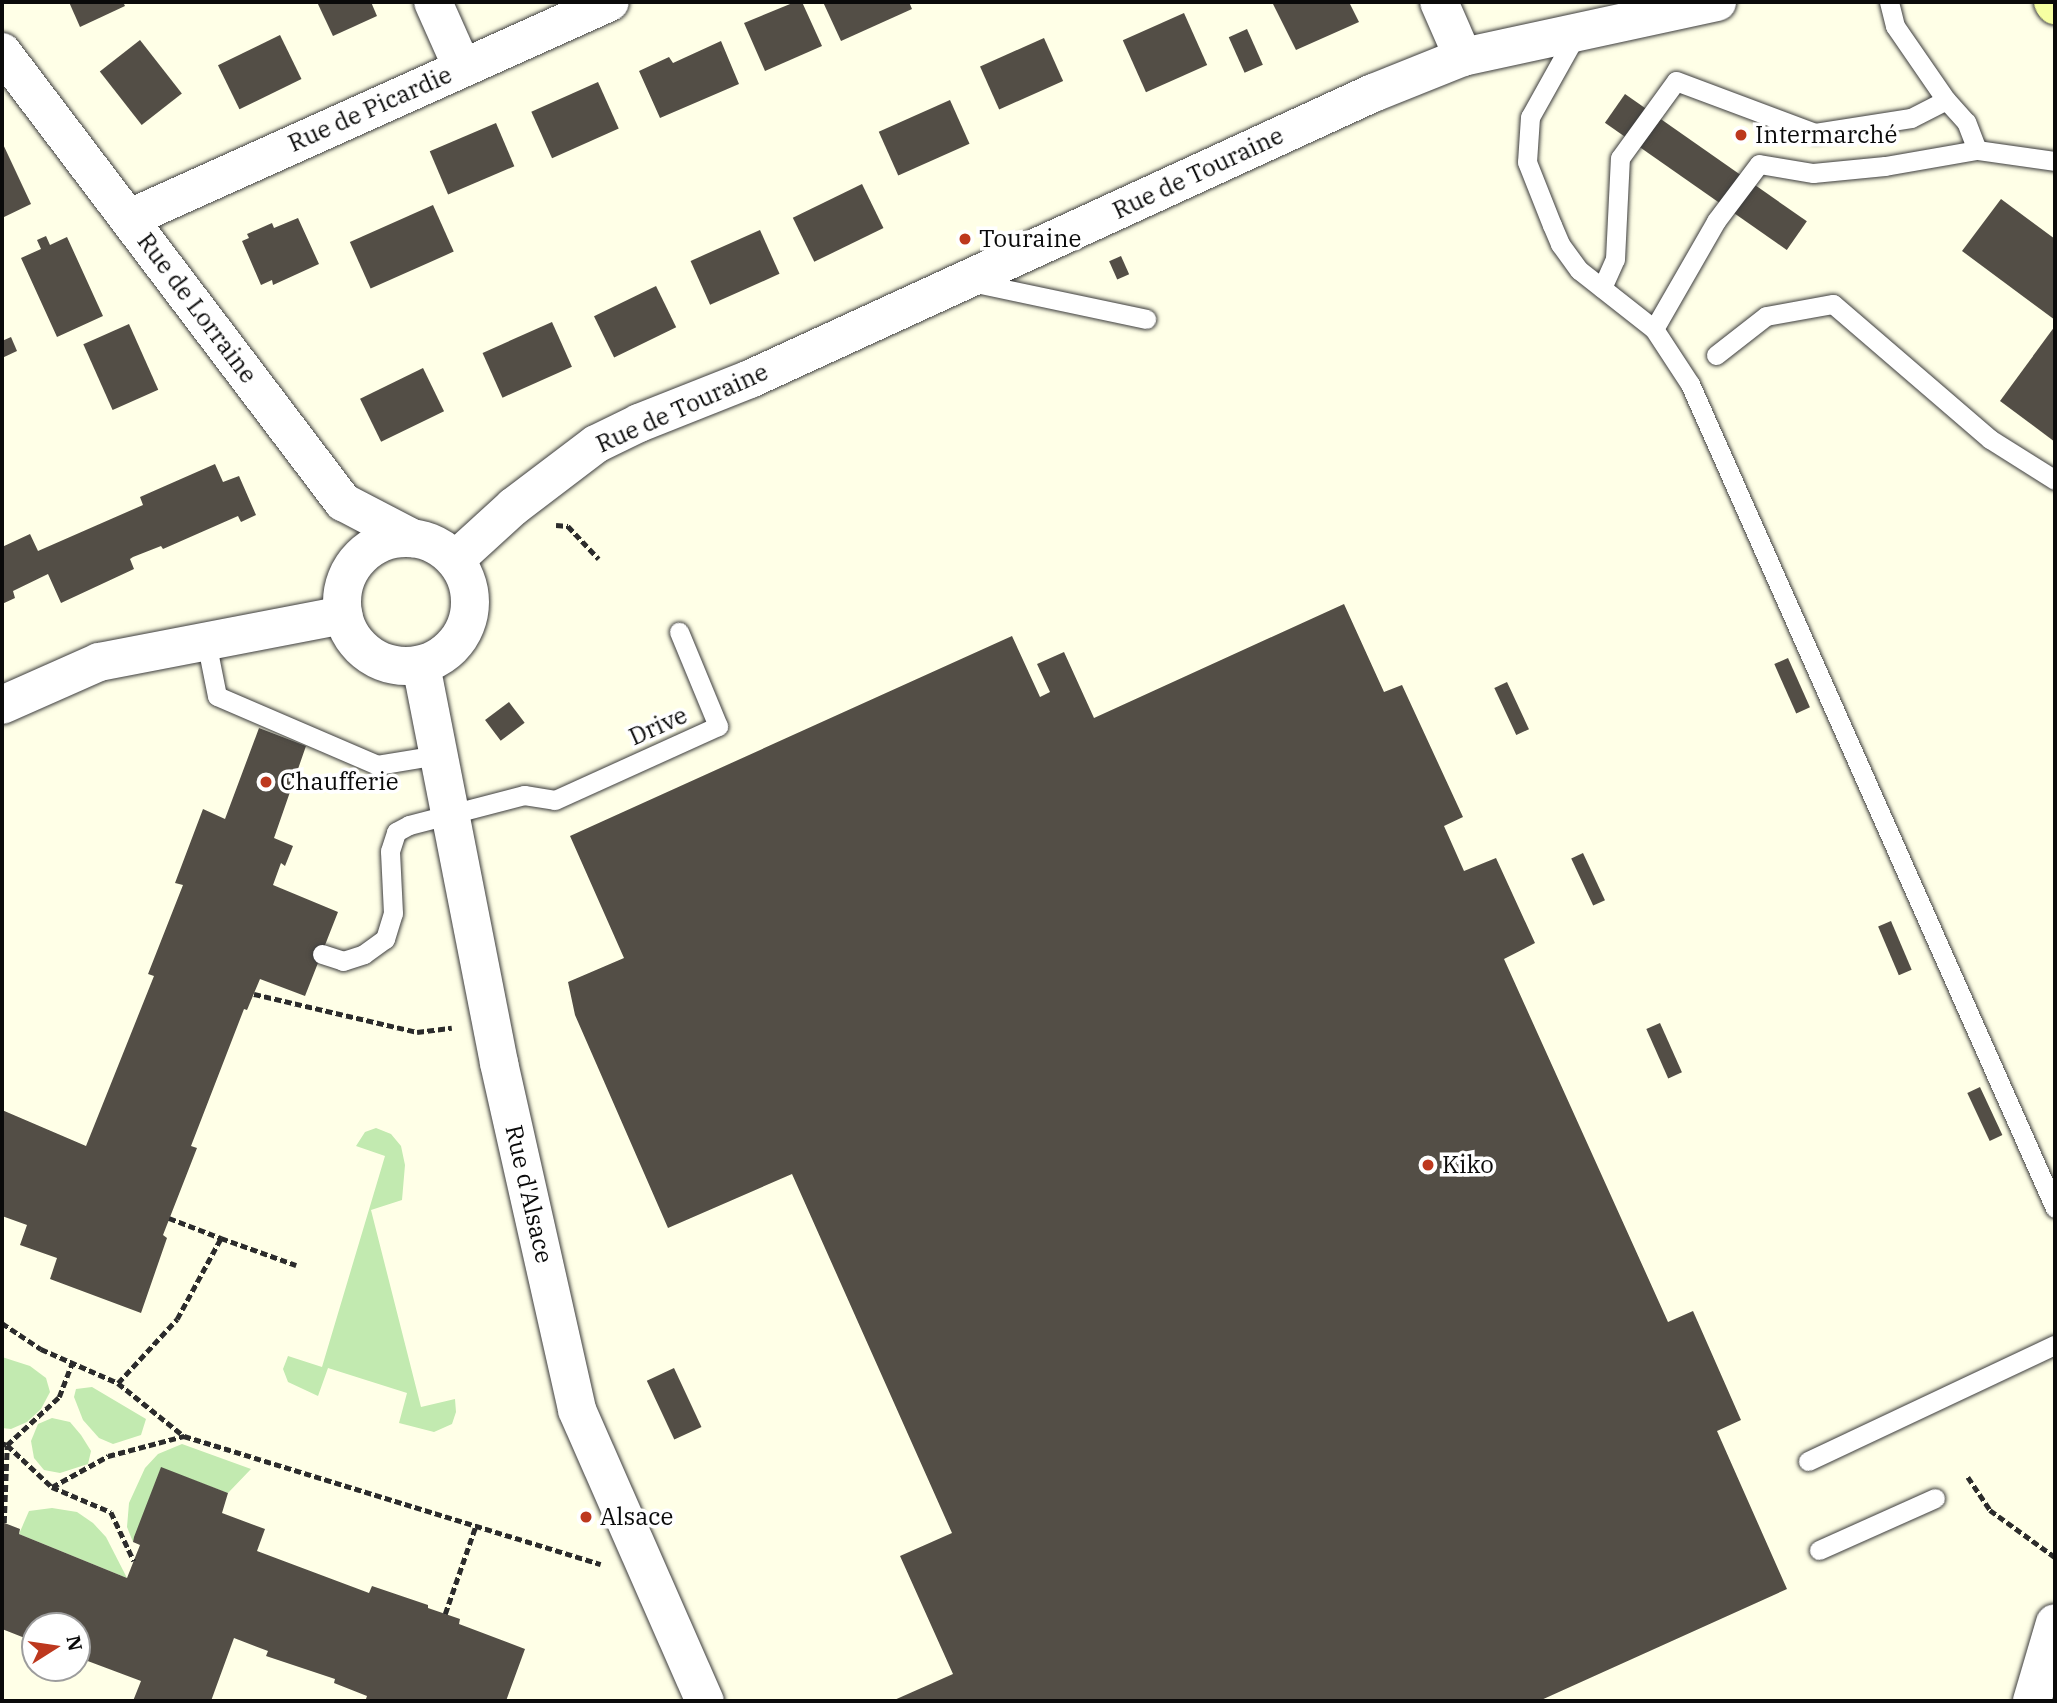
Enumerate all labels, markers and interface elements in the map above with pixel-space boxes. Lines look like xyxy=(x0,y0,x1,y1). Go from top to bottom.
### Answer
street label: Rue de Picardie xyxy=(284,60,456,158)
street label: Rue de Touraine xyxy=(1108,121,1288,225)
place label: Intermarché xyxy=(1755,121,1897,149)
marker: Intermarché xyxy=(1733,127,1749,143)
place label: Touraine xyxy=(979,225,1081,253)
street label: Rue de Lorraine xyxy=(131,227,263,389)
marker: Touraine xyxy=(957,231,973,247)
street label: Rue de Touraine xyxy=(592,357,772,459)
street label: Drive xyxy=(624,701,692,751)
place label: Chaufferie xyxy=(280,768,399,796)
marker: Chaufferie xyxy=(258,774,274,790)
street label: Rue d'Alsace xyxy=(499,1122,559,1266)
place label: Kiko xyxy=(1442,1151,1494,1179)
marker: Kiko xyxy=(1420,1157,1436,1173)
place label: Alsace xyxy=(600,1503,673,1531)
marker: Alsace xyxy=(578,1509,594,1525)
north arrow xyxy=(21,1612,91,1682)
text: N xyxy=(61,1633,88,1653)

